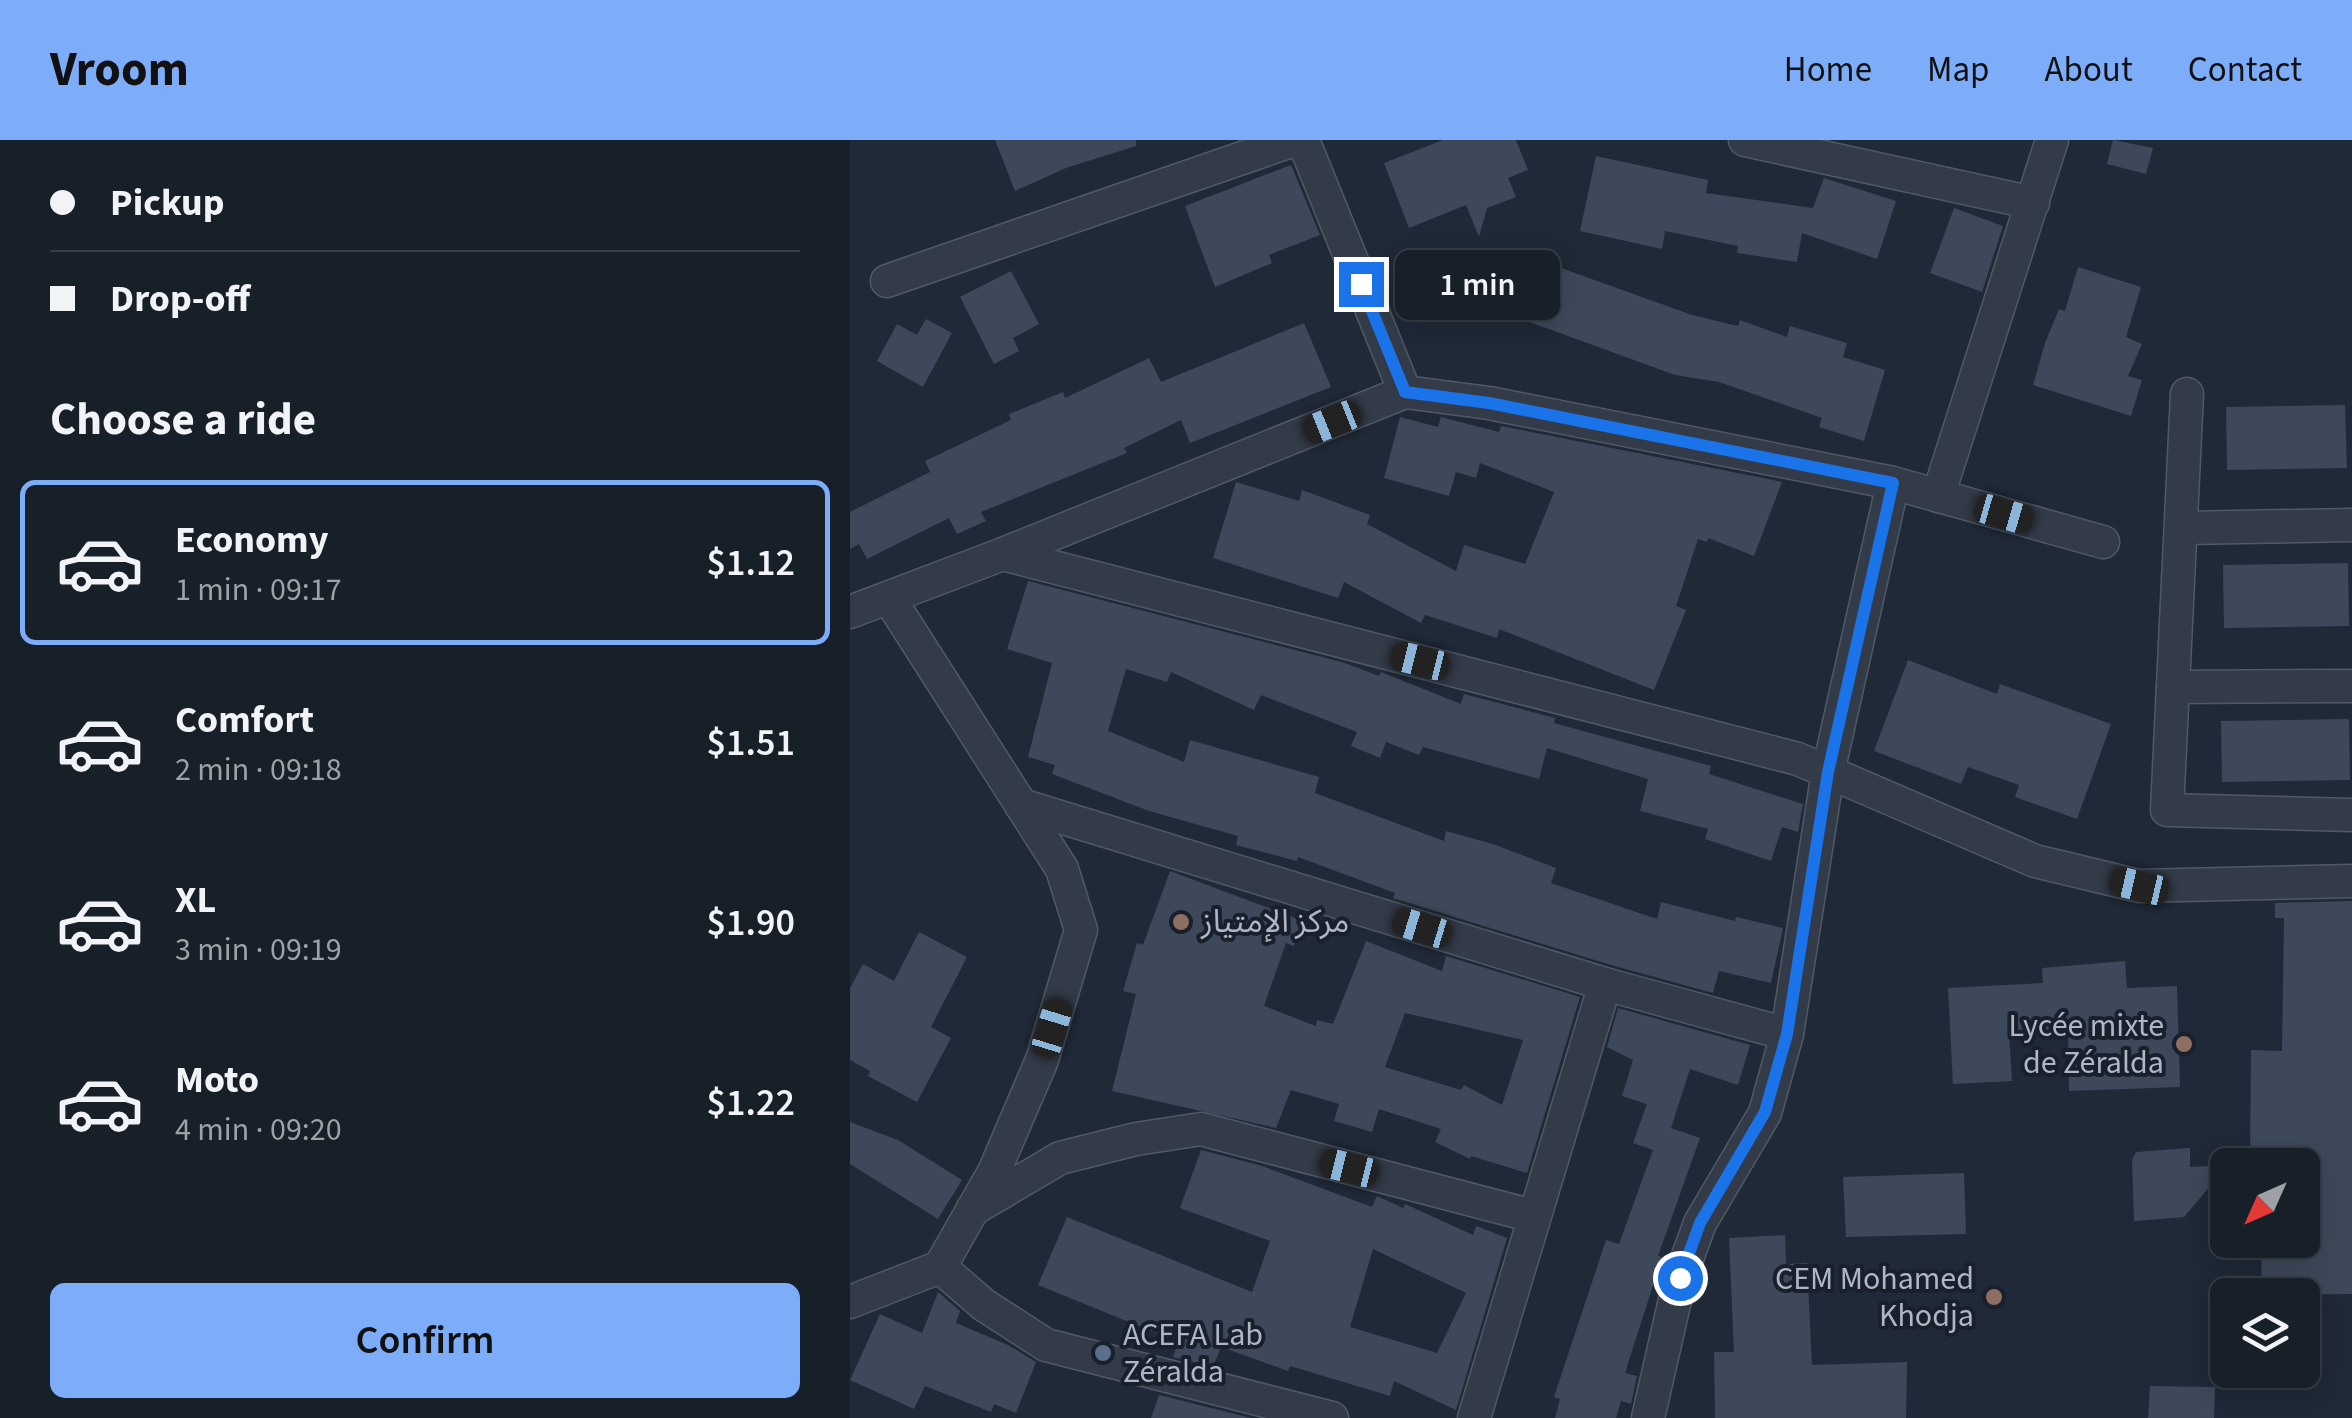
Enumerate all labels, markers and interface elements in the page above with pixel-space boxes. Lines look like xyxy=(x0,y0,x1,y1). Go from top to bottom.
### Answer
text: Vroom xyxy=(50,36,189,104)
text: Home xyxy=(1784,45,1872,95)
text: Map xyxy=(1927,45,1990,95)
text: About xyxy=(2045,45,2133,95)
text: Contact xyxy=(2188,45,2302,95)
text: Pickup xyxy=(110,176,224,230)
callout: 1 min xyxy=(1396,249,1561,319)
route end xyxy=(1339,262,1384,307)
text: 1 min xyxy=(1439,262,1516,308)
text: Drop-off xyxy=(110,272,250,326)
text: Choose a ride xyxy=(50,388,316,452)
car xyxy=(1299,397,1365,447)
car xyxy=(1971,491,2037,537)
text: Economy xyxy=(175,513,328,567)
icon: car xyxy=(55,518,145,608)
text: $1.12 xyxy=(707,536,795,590)
text: 1 min · 09:17 xyxy=(175,567,342,613)
car xyxy=(1387,639,1453,683)
text: Comfort xyxy=(175,693,314,747)
icon: car xyxy=(55,698,145,788)
text: $1.51 xyxy=(707,716,795,770)
text: 2 min · 09:18 xyxy=(175,747,342,793)
car xyxy=(2106,865,2172,907)
text: XL xyxy=(175,873,216,927)
icon: car xyxy=(55,878,145,968)
text: $1.90 xyxy=(707,896,795,950)
place label: مركز الإمتياز xyxy=(1200,899,1349,945)
car xyxy=(1389,905,1455,951)
marker: مركز الإمتياز xyxy=(1170,911,1192,933)
text: 3 min · 09:19 xyxy=(175,927,342,973)
car xyxy=(1029,995,1075,1061)
place label: Lycée mixte de Zéralda xyxy=(2009,1003,2164,1086)
marker: Lycée mixte de Zéralda xyxy=(2173,1033,2195,1055)
text: Moto xyxy=(175,1053,259,1107)
icon: car xyxy=(55,1058,145,1148)
text: $1.22 xyxy=(707,1076,795,1130)
text: 4 min · 09:20 xyxy=(175,1107,342,1153)
car xyxy=(1316,1146,1382,1190)
north arrow xyxy=(2210,1148,2320,1258)
map controls xyxy=(2210,1148,2320,1388)
route start xyxy=(1658,1256,1703,1301)
place label: CEM Mohamed Khodja xyxy=(1775,1256,1974,1339)
button: layers xyxy=(2210,1278,2320,1388)
button: Confirm xyxy=(50,1283,800,1398)
marker: CEM Mohamed Khodja xyxy=(1983,1286,2005,1308)
place label: ACEFA Lab Zéralda xyxy=(1123,1312,1263,1395)
marker: ACEFA Lab Zéralda xyxy=(1092,1342,1114,1364)

